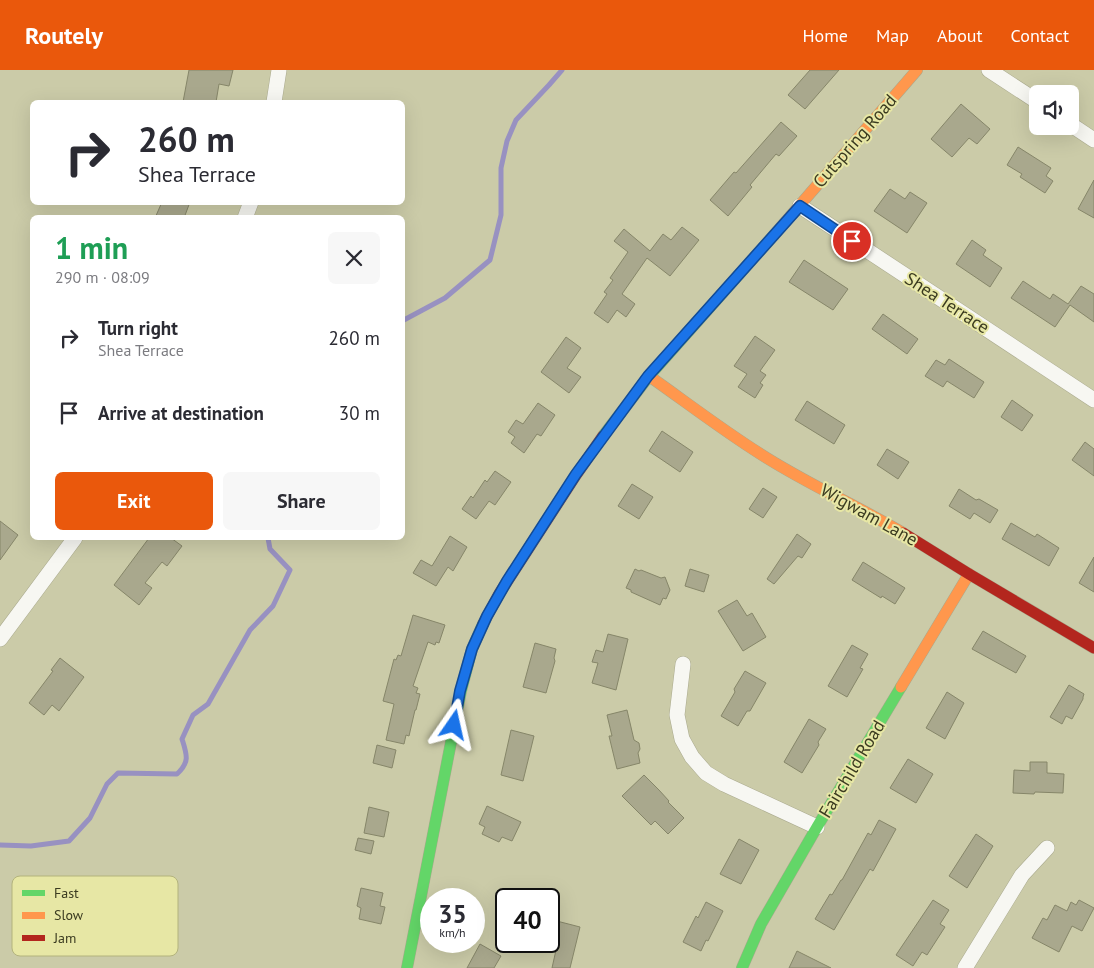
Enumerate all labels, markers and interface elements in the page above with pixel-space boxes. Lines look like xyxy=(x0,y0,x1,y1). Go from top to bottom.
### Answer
text: Routely xyxy=(25,20,103,51)
text: Home xyxy=(802,24,848,47)
text: Map xyxy=(876,24,909,47)
text: About xyxy=(937,24,983,47)
text: Contact xyxy=(1011,24,1069,47)
map controls xyxy=(1029,85,1079,135)
button: sound xyxy=(1029,85,1079,135)
street label: Cutspring Road xyxy=(808,89,902,192)
text: 260 m xyxy=(138,116,235,162)
icon: right xyxy=(55,120,120,185)
text: Shea Terrace xyxy=(138,160,256,188)
pin xyxy=(831,220,873,262)
icon: arrive xyxy=(838,227,866,255)
text: 1 min xyxy=(55,228,128,267)
button: close xyxy=(328,232,380,284)
text: 290 m · 08:09 xyxy=(55,267,150,287)
street label: Shea Terrace xyxy=(901,267,994,339)
text: Turn right xyxy=(98,316,178,340)
icon: right xyxy=(55,324,83,352)
text: 260 m xyxy=(328,326,380,350)
text: Shea Terrace xyxy=(98,340,184,360)
icon: arrive xyxy=(55,399,83,427)
text: Arrive at destination xyxy=(98,401,264,425)
text: 30 m xyxy=(339,401,380,425)
button: Exit xyxy=(55,472,213,530)
button: Share xyxy=(223,472,380,530)
street label: Wigwam Lane xyxy=(817,478,922,551)
position arrow xyxy=(427,698,479,750)
street label: Fairchild Road xyxy=(813,716,890,822)
legend xyxy=(12,876,178,956)
text: Fast xyxy=(54,884,79,902)
speed limit sign: 40 xyxy=(495,888,560,953)
text: 35 xyxy=(438,898,467,930)
text: Slow xyxy=(54,906,84,924)
text: km/h xyxy=(439,925,466,940)
text: Jam xyxy=(53,929,76,947)

